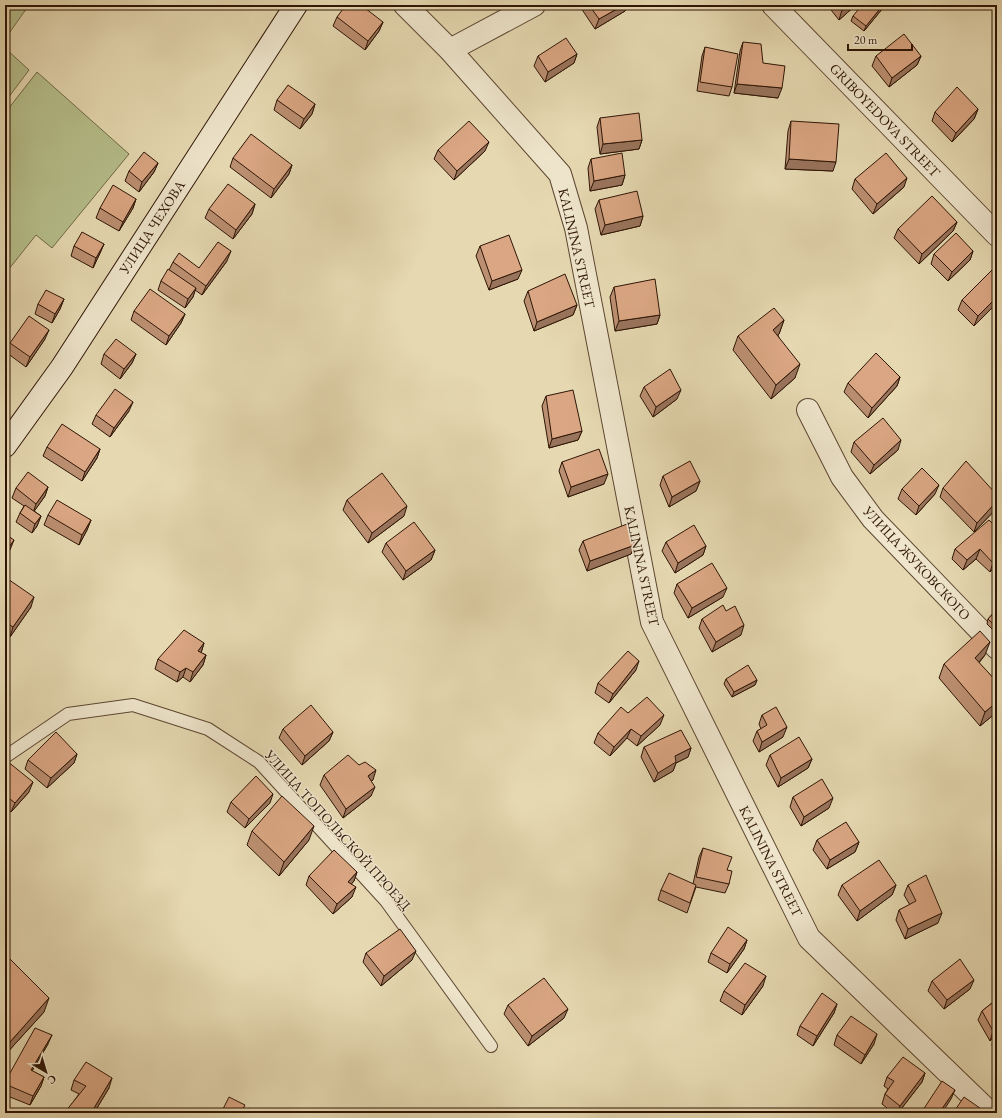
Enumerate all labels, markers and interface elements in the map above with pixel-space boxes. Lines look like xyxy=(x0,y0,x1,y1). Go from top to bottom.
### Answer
scale bar xyxy=(848,26,912,52)
text: 20 m xyxy=(854,32,878,48)
street label: GRIBOYEDOVA STREET xyxy=(826,59,944,181)
street label: УЛИЦА ЧЕХОВА xyxy=(115,177,189,278)
street label: KALININA STREET xyxy=(554,186,600,310)
street label: УЛИЦА ЖУКОВСКОГО xyxy=(859,501,975,624)
street label: KALININA STREET xyxy=(620,504,664,628)
street label: УЛИЦА ТОПОЛЬСКОЙ ПРОЕЗД xyxy=(260,745,415,914)
street label: KALININA STREET xyxy=(735,802,807,920)
north arrow xyxy=(26,1052,66,1092)
text: С xyxy=(45,1072,60,1088)

